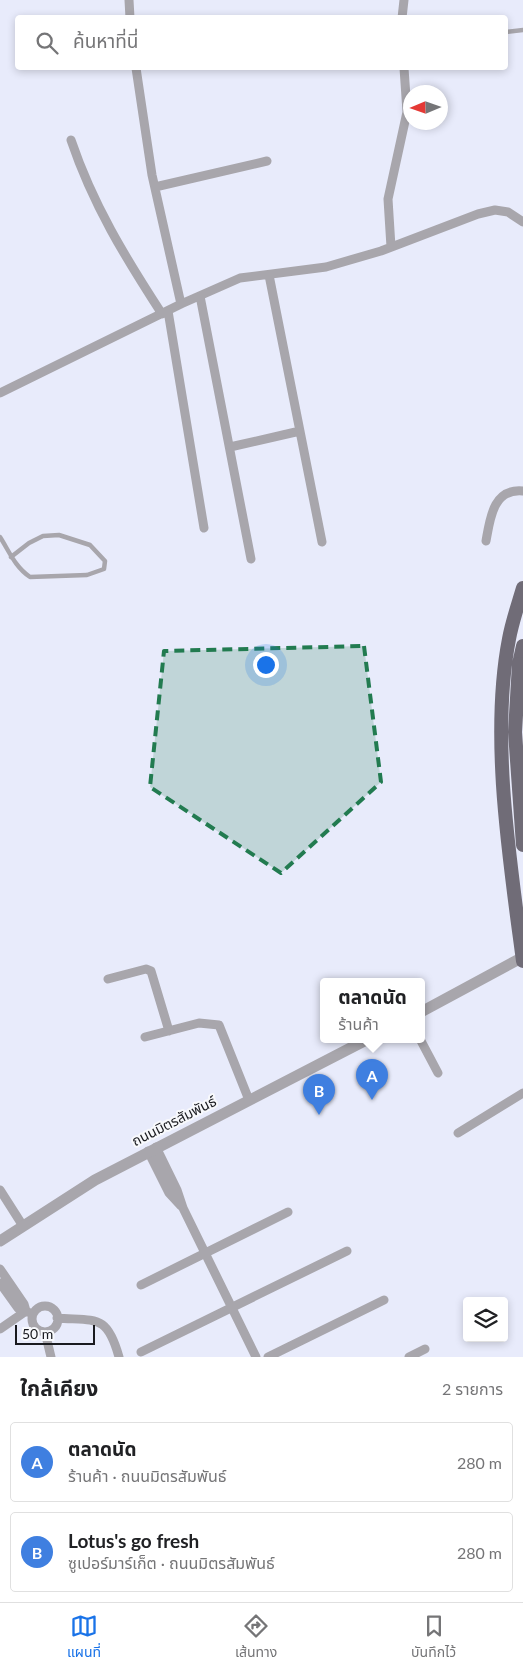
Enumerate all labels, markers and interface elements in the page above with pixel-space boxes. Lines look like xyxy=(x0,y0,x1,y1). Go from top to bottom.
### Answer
search box xyxy=(15,15,508,70)
icon: search xyxy=(33,29,61,57)
text: ค้นหาที่นี่ xyxy=(73,29,138,52)
north arrow xyxy=(403,85,448,130)
your location xyxy=(253,652,279,678)
popup xyxy=(320,978,425,1043)
text: ตลาดนัด xyxy=(338,985,407,1008)
text: ร้านค้า xyxy=(338,1014,379,1033)
pin: A xyxy=(356,1059,388,1100)
pin: B xyxy=(303,1074,335,1115)
street label: ถนนมิตรสัมพันธ์ xyxy=(129,1092,219,1149)
map controls xyxy=(463,1297,508,1342)
button: layers xyxy=(463,1297,508,1342)
scale bar xyxy=(15,1322,95,1345)
text: 50 m xyxy=(22,1325,53,1342)
text: ใกล้เคียง xyxy=(20,1375,98,1400)
text: 2 รายการ xyxy=(442,1379,503,1398)
text: ตลาดนัด xyxy=(68,1437,136,1460)
text: A xyxy=(31,1453,43,1472)
text: 280 m xyxy=(457,1453,502,1472)
text: ร้านค้า · ถนนมิตรสัมพันธ์ xyxy=(68,1466,226,1485)
text: Lotus's go fresh xyxy=(68,1529,199,1552)
text: B xyxy=(32,1543,42,1562)
text: 280 m xyxy=(457,1543,502,1562)
text: ซูเปอร์มาร์เก็ต · ถนนมิตรสัมพันธ์ xyxy=(68,1553,275,1572)
tab: แผนที่ xyxy=(67,1612,101,1663)
tab: เส้นทาง xyxy=(235,1612,277,1663)
tab: บันทึกไว้ xyxy=(411,1612,456,1663)

